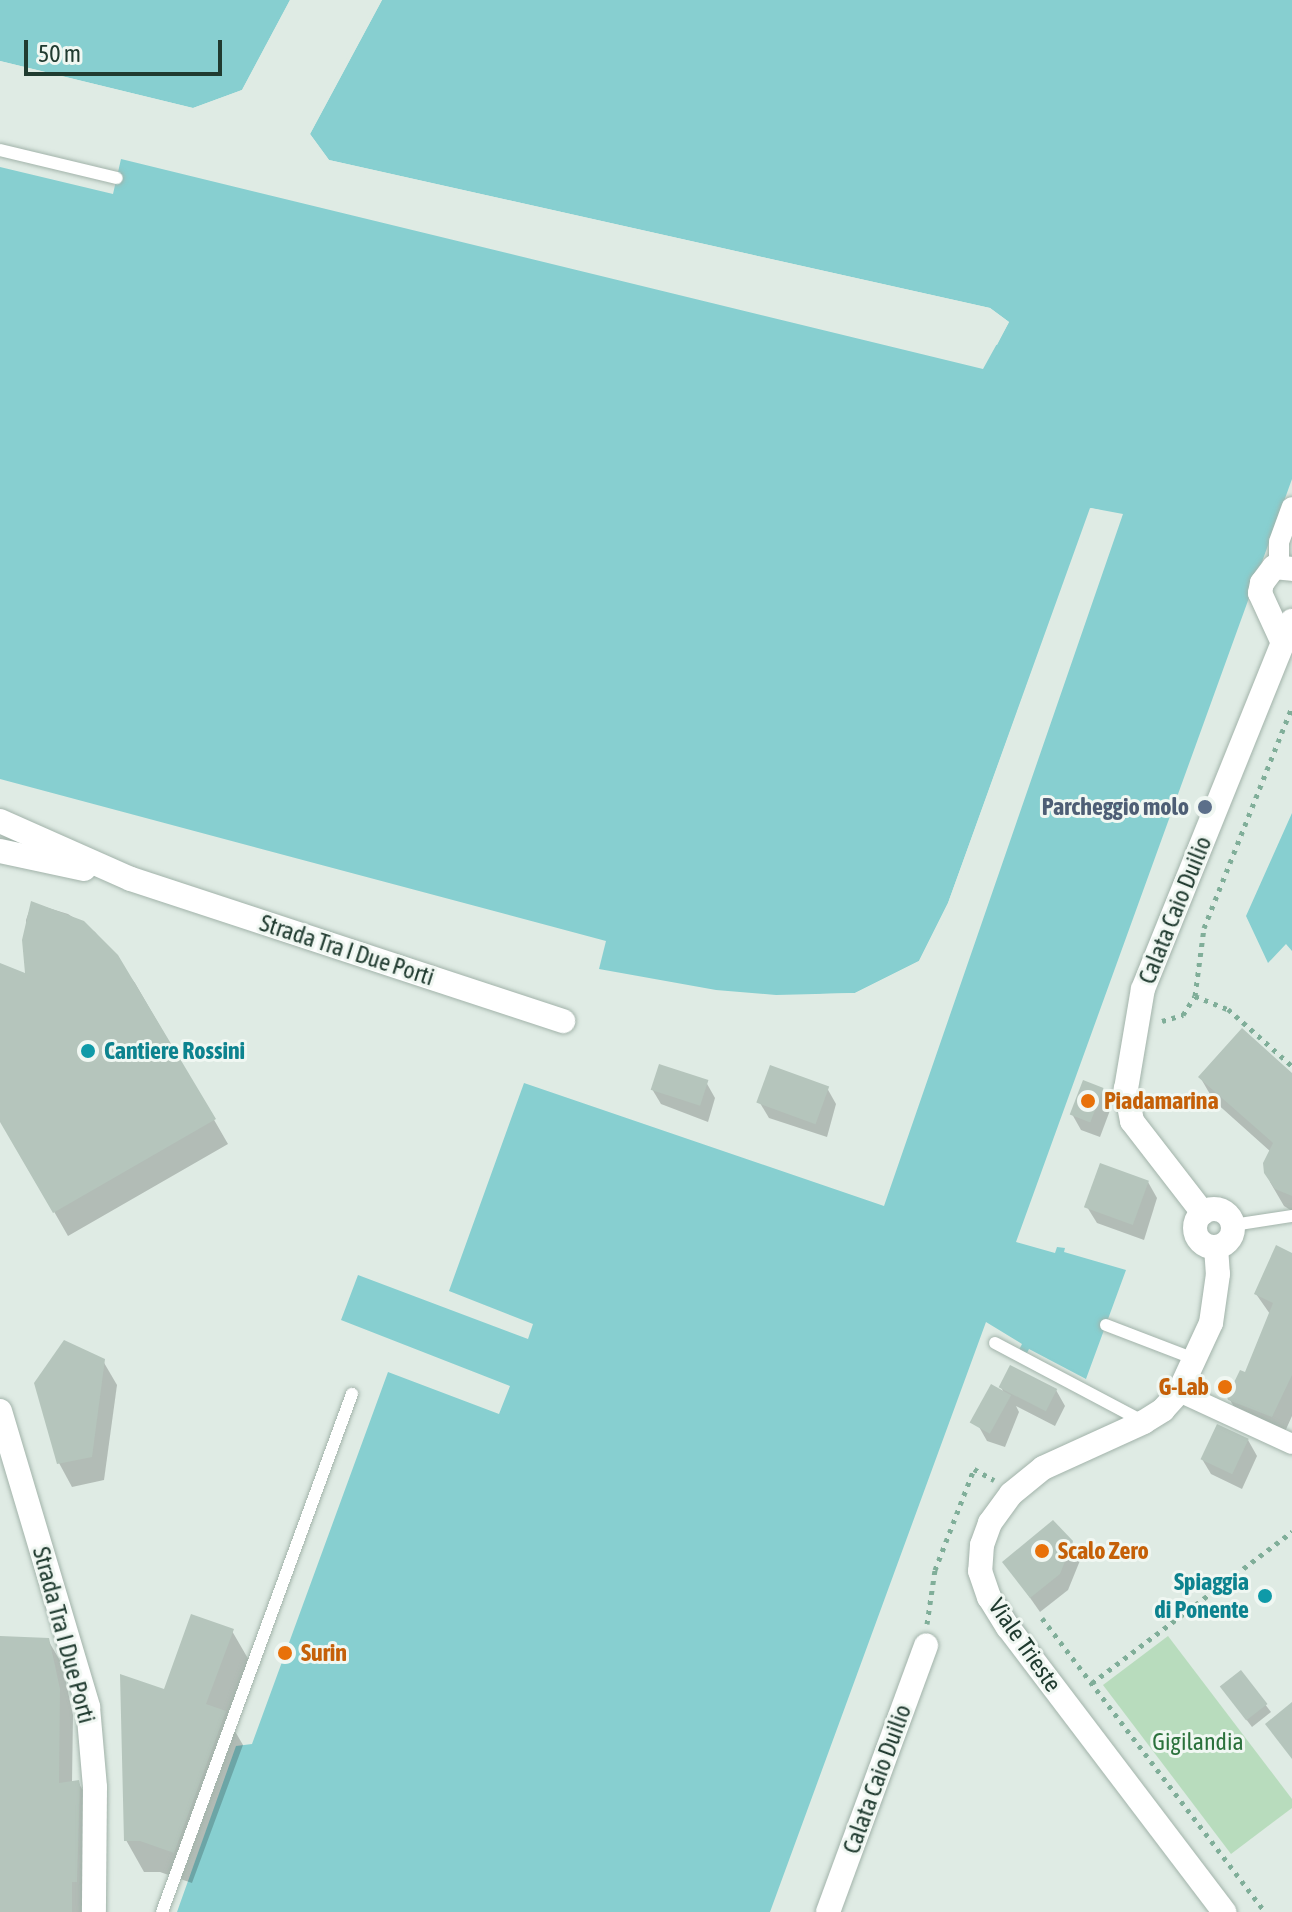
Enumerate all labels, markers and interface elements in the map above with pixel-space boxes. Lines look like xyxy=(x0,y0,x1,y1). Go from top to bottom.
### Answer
scale bar xyxy=(28,24,226,74)
text: 50 m xyxy=(38,40,81,67)
place label: Parcheggio molo xyxy=(1042,793,1189,821)
marker: Parcheggio molo xyxy=(1196,798,1214,816)
street label: Calata Caio Duilio xyxy=(1132,832,1218,988)
street label: Strada Tra I Due Porti xyxy=(256,908,438,992)
place label: Cantiere Rossini xyxy=(104,1037,245,1065)
marker: Cantiere Rossini xyxy=(79,1042,97,1060)
place label: Piadamarina xyxy=(1104,1087,1219,1115)
marker: Piadamarina xyxy=(1079,1092,1097,1110)
place label: G-Lab xyxy=(1158,1373,1209,1401)
marker: G-Lab xyxy=(1216,1378,1234,1396)
place label: Scalo Zero xyxy=(1058,1537,1149,1565)
marker: Scalo Zero xyxy=(1033,1542,1051,1560)
street label: Strada Tra I Due Porti xyxy=(27,1544,101,1726)
place label: Spiaggia di Ponente xyxy=(1154,1568,1249,1624)
marker: Spiaggia di Ponente xyxy=(1256,1587,1274,1605)
street label: Viale Trieste xyxy=(982,1593,1068,1697)
place label: Surin xyxy=(301,1639,347,1667)
marker: Surin xyxy=(276,1644,294,1662)
street label: Calata Caio Duilio xyxy=(837,1700,917,1858)
park label: Gigilandia xyxy=(1152,1728,1244,1756)

